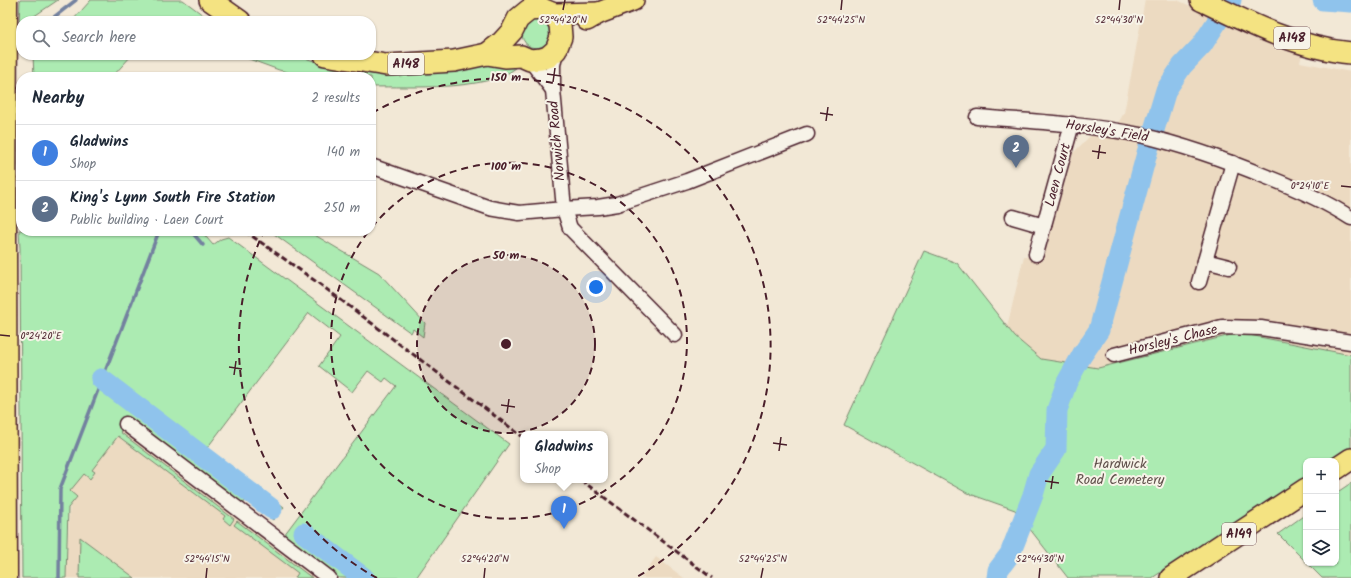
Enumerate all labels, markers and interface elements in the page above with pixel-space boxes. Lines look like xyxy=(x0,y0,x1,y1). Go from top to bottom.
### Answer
text: 52°44'20"N xyxy=(539,12,587,28)
text: 52°44'25"N xyxy=(817,12,865,28)
text: 52°44'30"N xyxy=(1095,12,1143,28)
search box xyxy=(16,16,376,60)
text: Search here xyxy=(62,26,136,50)
icon: search xyxy=(30,27,52,49)
road number: A148 xyxy=(1274,27,1310,49)
road number: A148 xyxy=(388,53,424,75)
text: 150 m xyxy=(491,68,521,87)
text: Nearby xyxy=(32,85,84,112)
text: 2 results xyxy=(312,88,360,109)
street label: Norwich Road xyxy=(542,99,571,182)
street label: Horsley's Field xyxy=(1064,114,1151,149)
text: Gladwins xyxy=(70,130,129,154)
pin: 2 xyxy=(1003,135,1029,168)
street label: Laen Court xyxy=(1039,140,1077,209)
text: 1 xyxy=(43,142,47,163)
text: 140 m xyxy=(327,142,360,163)
text: Shop xyxy=(70,154,96,175)
text: 100 m xyxy=(491,157,521,176)
text: 0°24'10"E xyxy=(1291,178,1330,194)
text: King's Lynn South Fire Station xyxy=(70,186,275,210)
text: 2 xyxy=(41,198,49,219)
text: 250 m xyxy=(323,198,360,219)
text: Public building · Laen Court xyxy=(70,210,223,231)
text: 50 m xyxy=(492,246,520,265)
your location xyxy=(586,277,606,297)
street label: Horsley's Chase xyxy=(1126,318,1220,362)
text: 0°24'20"E xyxy=(20,328,63,344)
centre of rings xyxy=(499,337,513,351)
popup xyxy=(520,431,608,483)
text: Gladwins xyxy=(535,435,593,459)
park label: Hardwick Road Cemetery xyxy=(1076,453,1165,491)
map controls xyxy=(1303,458,1339,566)
button: + xyxy=(1303,458,1339,494)
text: Shop xyxy=(535,459,561,480)
button: − xyxy=(1303,494,1339,530)
pin: 1 xyxy=(551,496,577,529)
road number: A149 xyxy=(1222,523,1256,545)
button: layers xyxy=(1303,530,1339,566)
text: 52°44'15"N xyxy=(184,551,230,567)
text: 52°44'20"N xyxy=(461,551,509,567)
text: 52°44'25"N xyxy=(739,551,787,567)
text: 52°44'30"N xyxy=(1016,551,1064,567)

